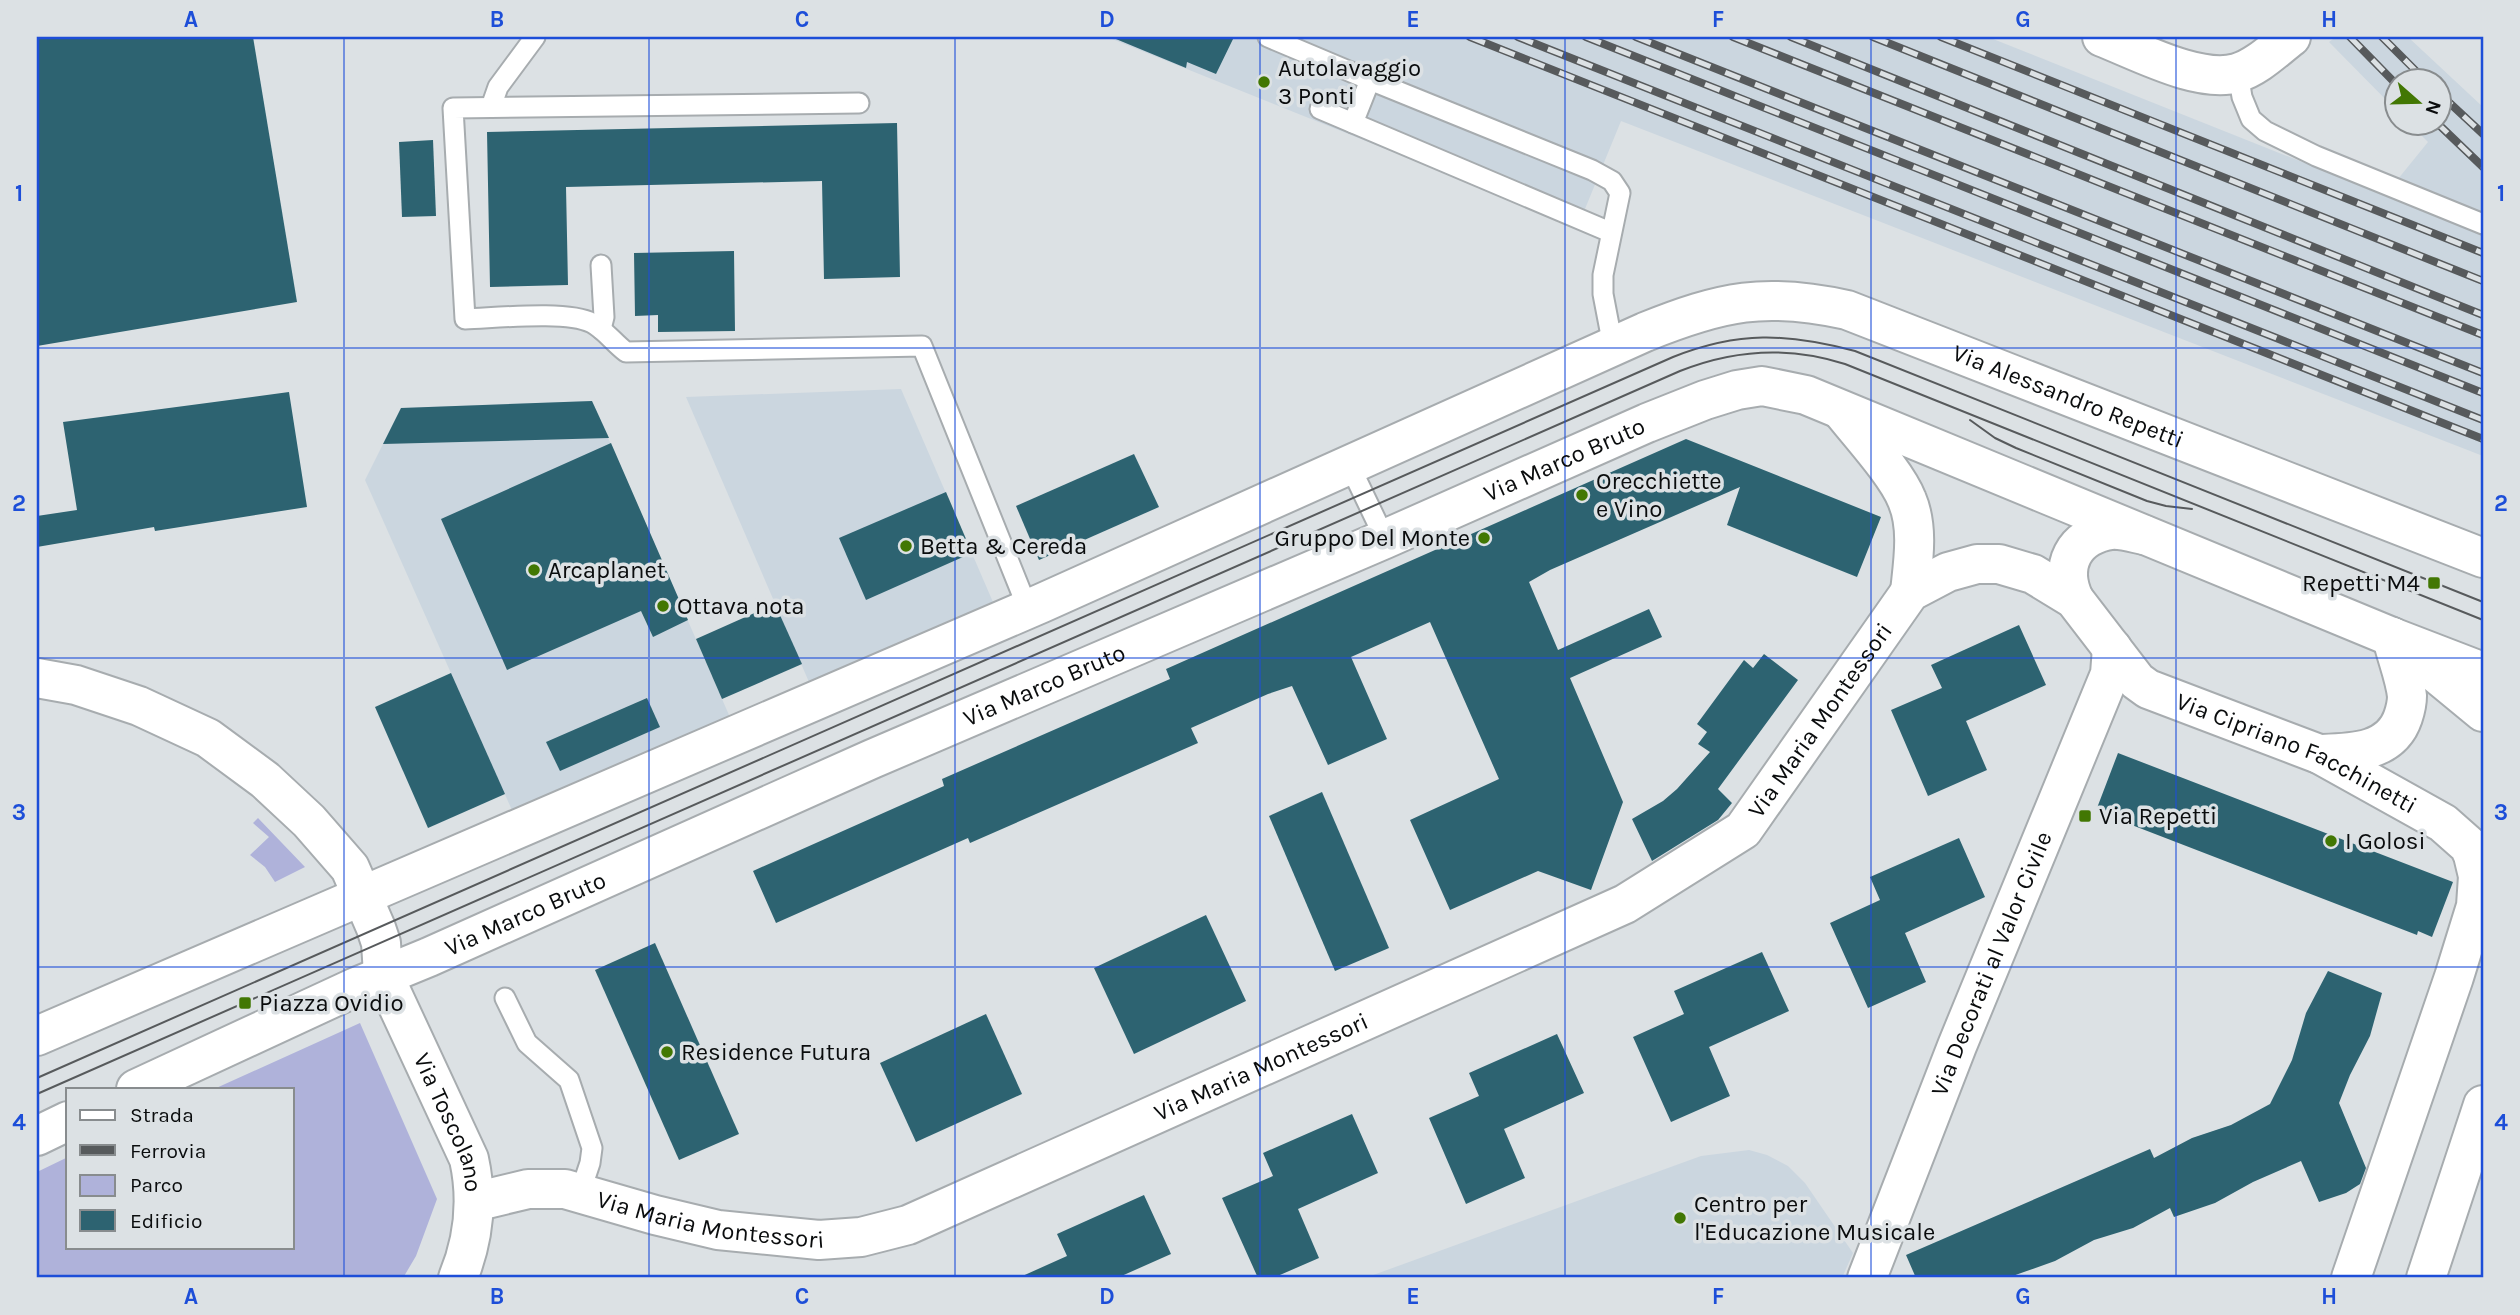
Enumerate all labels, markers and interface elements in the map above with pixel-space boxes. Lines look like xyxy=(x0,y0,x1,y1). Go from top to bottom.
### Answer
text: A xyxy=(184,6,198,33)
text: B xyxy=(490,6,504,33)
text: C xyxy=(795,6,809,33)
text: D xyxy=(1099,6,1115,33)
text: E xyxy=(1406,6,1420,33)
text: F xyxy=(1712,6,1724,33)
text: G xyxy=(2015,6,2031,33)
text: H xyxy=(2321,6,2337,33)
place label: Autolavaggio 3 Ponti xyxy=(1278,54,1421,110)
north arrow xyxy=(2384,66,2454,136)
marker: Autolavaggio 3 Ponti xyxy=(1256,74,1272,90)
text: N xyxy=(2420,97,2446,118)
text: 1 xyxy=(15,180,23,207)
text: 1 xyxy=(2497,180,2505,207)
street label: Via Alessandro Repetti xyxy=(1949,339,2188,454)
street label: Via Marco Bruto xyxy=(1479,412,1649,507)
place label: Orecchiette e Vino xyxy=(1596,467,1722,523)
marker: Orecchiette e Vino xyxy=(1574,487,1590,503)
text: 2 xyxy=(12,490,26,517)
text: 2 xyxy=(2494,490,2508,517)
place label: Gruppo Del Monte xyxy=(1275,524,1470,552)
marker: Gruppo Del Monte xyxy=(1476,530,1492,546)
place label: Betta & Cereda xyxy=(920,532,1087,560)
marker: Betta & Cereda xyxy=(898,538,914,554)
place label: Arcaplanet xyxy=(548,556,666,584)
marker: Arcaplanet xyxy=(526,562,542,578)
place label: Repetti M4 xyxy=(2302,569,2420,597)
marker: Repetti M4 xyxy=(2426,575,2442,591)
place label: Ottava nota xyxy=(677,592,805,620)
marker: Ottava nota xyxy=(655,598,671,614)
street label: Via Maria Montessori xyxy=(1742,617,1898,823)
street label: Via Marco Bruto xyxy=(959,638,1129,732)
street label: Via Cipriano Facchinetti xyxy=(2172,687,2422,820)
text: 3 xyxy=(12,799,26,826)
text: 3 xyxy=(2494,799,2508,826)
place label: Via Repetti xyxy=(2099,802,2217,830)
marker: Via Repetti xyxy=(2077,808,2093,824)
street label: Via Decorati al Valor Civile xyxy=(1925,827,2058,1100)
place label: I Golosi xyxy=(2345,827,2426,855)
marker: I Golosi xyxy=(2323,833,2339,849)
street label: Via Marco Bruto xyxy=(441,866,610,962)
place label: Piazza Ovidio xyxy=(259,989,404,1017)
marker: Piazza Ovidio xyxy=(237,995,253,1011)
street label: Via Maria Montessori xyxy=(1150,1007,1372,1127)
place label: Residence Futura xyxy=(681,1038,871,1066)
marker: Residence Futura xyxy=(659,1044,675,1060)
street label: Via Toscolano xyxy=(408,1049,488,1193)
legend xyxy=(66,1088,294,1248)
text: Strada xyxy=(130,1103,194,1127)
text: 4 xyxy=(12,1109,26,1136)
text: 4 xyxy=(2494,1109,2508,1136)
text: Ferrovia xyxy=(130,1139,206,1163)
text: Parco xyxy=(130,1173,183,1197)
street label: Via Maria Montessori xyxy=(594,1185,825,1254)
place label: Centro per l'Educazione Musicale xyxy=(1694,1190,1935,1246)
text: Edificio xyxy=(130,1209,203,1233)
marker: Centro per l'Educazione Musicale xyxy=(1672,1210,1688,1226)
text: A xyxy=(184,1283,198,1310)
text: B xyxy=(490,1283,504,1310)
text: C xyxy=(795,1283,809,1310)
text: D xyxy=(1099,1283,1115,1310)
text: E xyxy=(1406,1283,1420,1310)
text: F xyxy=(1712,1283,1724,1310)
text: G xyxy=(2015,1283,2031,1310)
text: H xyxy=(2321,1283,2337,1310)

